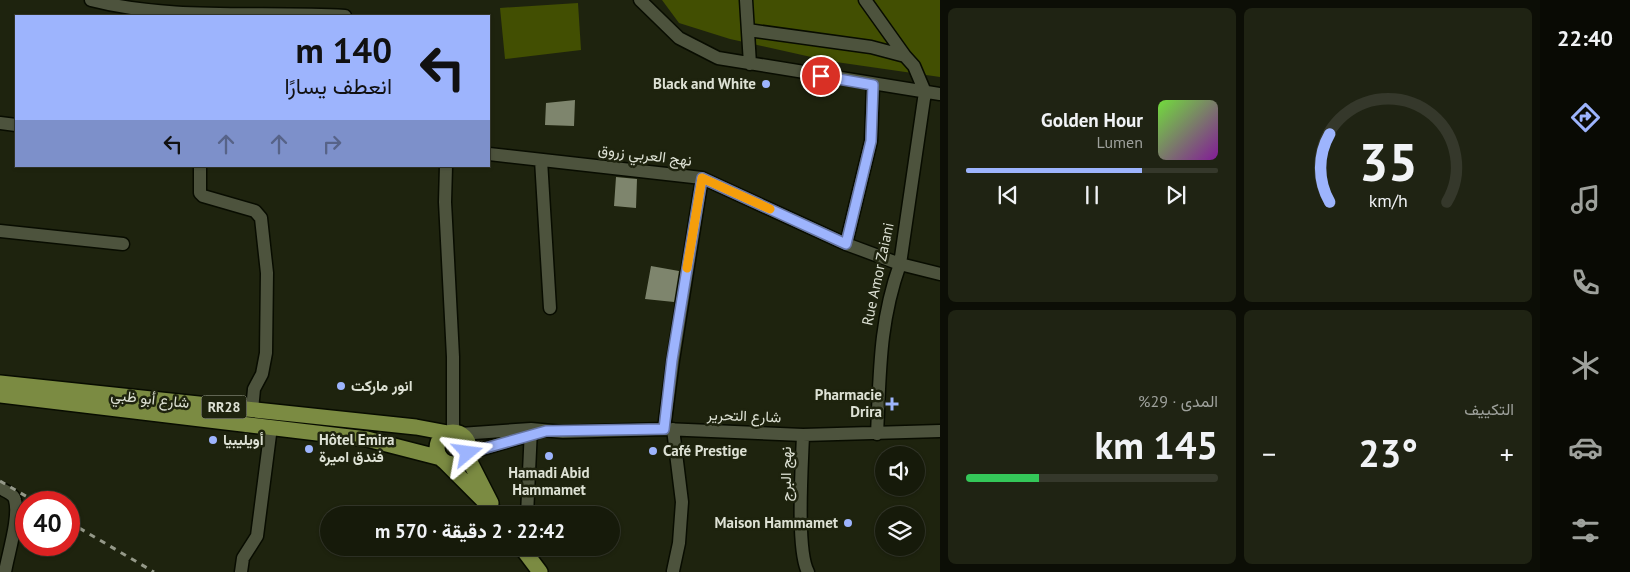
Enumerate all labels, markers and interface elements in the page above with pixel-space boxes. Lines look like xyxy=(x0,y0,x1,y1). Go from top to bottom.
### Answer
text: 22:40 xyxy=(1557,24,1613,52)
text: 140 m xyxy=(295,27,392,73)
icon: left xyxy=(410,35,475,100)
pin xyxy=(800,55,842,97)
icon: arrive xyxy=(807,62,835,90)
text: انعطف يسارًا xyxy=(285,72,392,100)
place label: Black and White xyxy=(653,74,756,93)
marker: Black and White xyxy=(760,78,772,90)
icon: directions xyxy=(1568,100,1603,135)
text: Golden Hour xyxy=(1041,108,1143,132)
text: 35 xyxy=(1359,128,1417,195)
icon: left xyxy=(159,130,187,158)
icon: ahead xyxy=(212,130,240,158)
icon: ahead xyxy=(265,130,293,158)
icon: right xyxy=(318,130,346,158)
text: Lumen xyxy=(1097,132,1143,152)
street label: نهج العربي زروق xyxy=(597,139,693,174)
icon: previous xyxy=(994,181,1022,209)
icon: pause xyxy=(1078,181,1106,209)
icon: next xyxy=(1162,181,1190,209)
icon: music xyxy=(1568,182,1603,217)
text: km/h xyxy=(1368,189,1408,212)
street label: Rue Amor Zaiani xyxy=(857,221,898,327)
icon: phone xyxy=(1568,265,1603,300)
icon: climate xyxy=(1568,348,1603,383)
place label: انور ماركت xyxy=(351,376,413,395)
marker: انور ماركت xyxy=(335,380,347,392)
street label: شارع أبو ظبي xyxy=(109,385,190,416)
place label: Pharmacie Drira xyxy=(815,385,882,421)
text: المدى · 29% xyxy=(1138,391,1218,411)
road number: RR28 xyxy=(202,396,246,418)
marker: Pharmacie Drira xyxy=(886,398,898,410)
text: التكييف xyxy=(1464,399,1514,419)
street label: شارع التحرير xyxy=(705,405,782,428)
text: 145 km xyxy=(1094,420,1218,469)
position arrow xyxy=(441,426,493,478)
text: 23° xyxy=(1358,428,1418,477)
place label: أويليبيا xyxy=(223,430,264,449)
place label: Hôtel Emira فندق اميرة xyxy=(319,430,394,466)
icon: car xyxy=(1568,430,1603,465)
marker: أويليبيا xyxy=(207,434,219,446)
text: − xyxy=(1262,435,1276,472)
text: + xyxy=(1500,435,1514,472)
place label: Café Prestige xyxy=(663,441,747,460)
marker: Hôtel Emira فندق اميرة xyxy=(303,443,315,455)
marker: Café Prestige xyxy=(647,445,659,457)
map controls xyxy=(875,446,925,556)
button: sound xyxy=(875,446,925,496)
street label: نهج البرج xyxy=(776,447,797,501)
marker: Hamadi Abid Hammamet xyxy=(543,450,555,462)
place label: Hamadi Abid Hammamet xyxy=(508,463,590,499)
speed limit sign: 40 xyxy=(15,491,80,556)
button: layers xyxy=(875,506,925,556)
place label: Maison Hammamet xyxy=(714,513,839,532)
icon: filters xyxy=(1568,513,1603,548)
marker: Maison Hammamet xyxy=(842,517,854,529)
text: 22:42 · 2 دقيقة · 570 m xyxy=(375,519,565,543)

